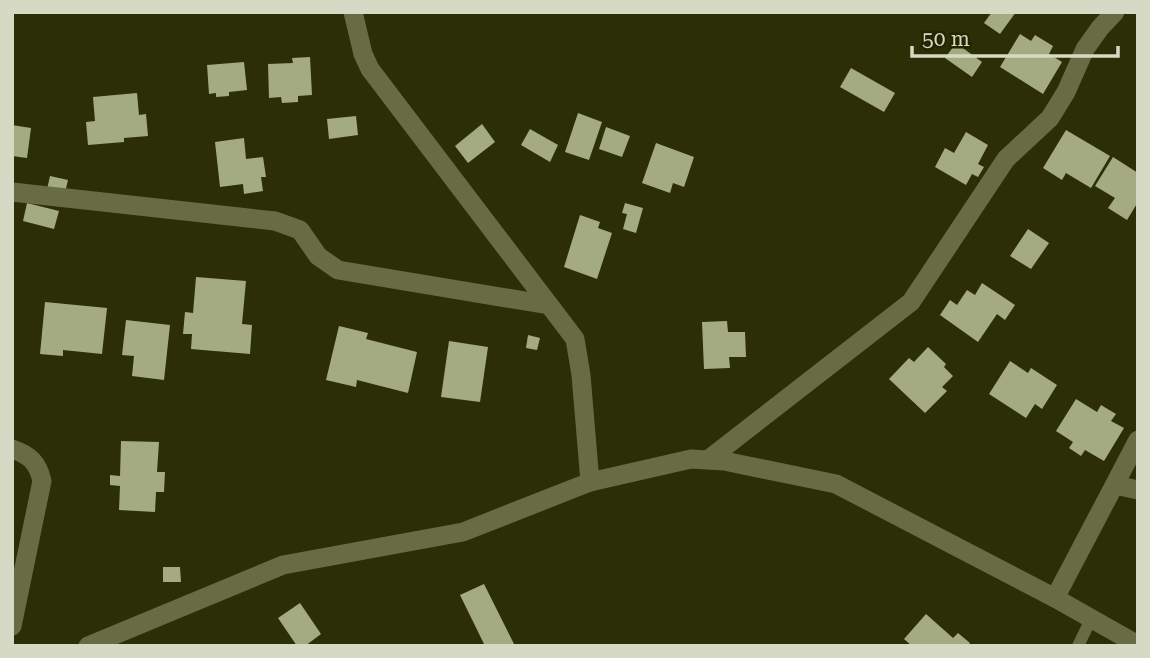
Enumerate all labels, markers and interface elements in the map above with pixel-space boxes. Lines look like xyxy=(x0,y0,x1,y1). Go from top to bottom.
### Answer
scale bar xyxy=(912,14,1118,58)
text: 50 m xyxy=(922,27,970,51)

